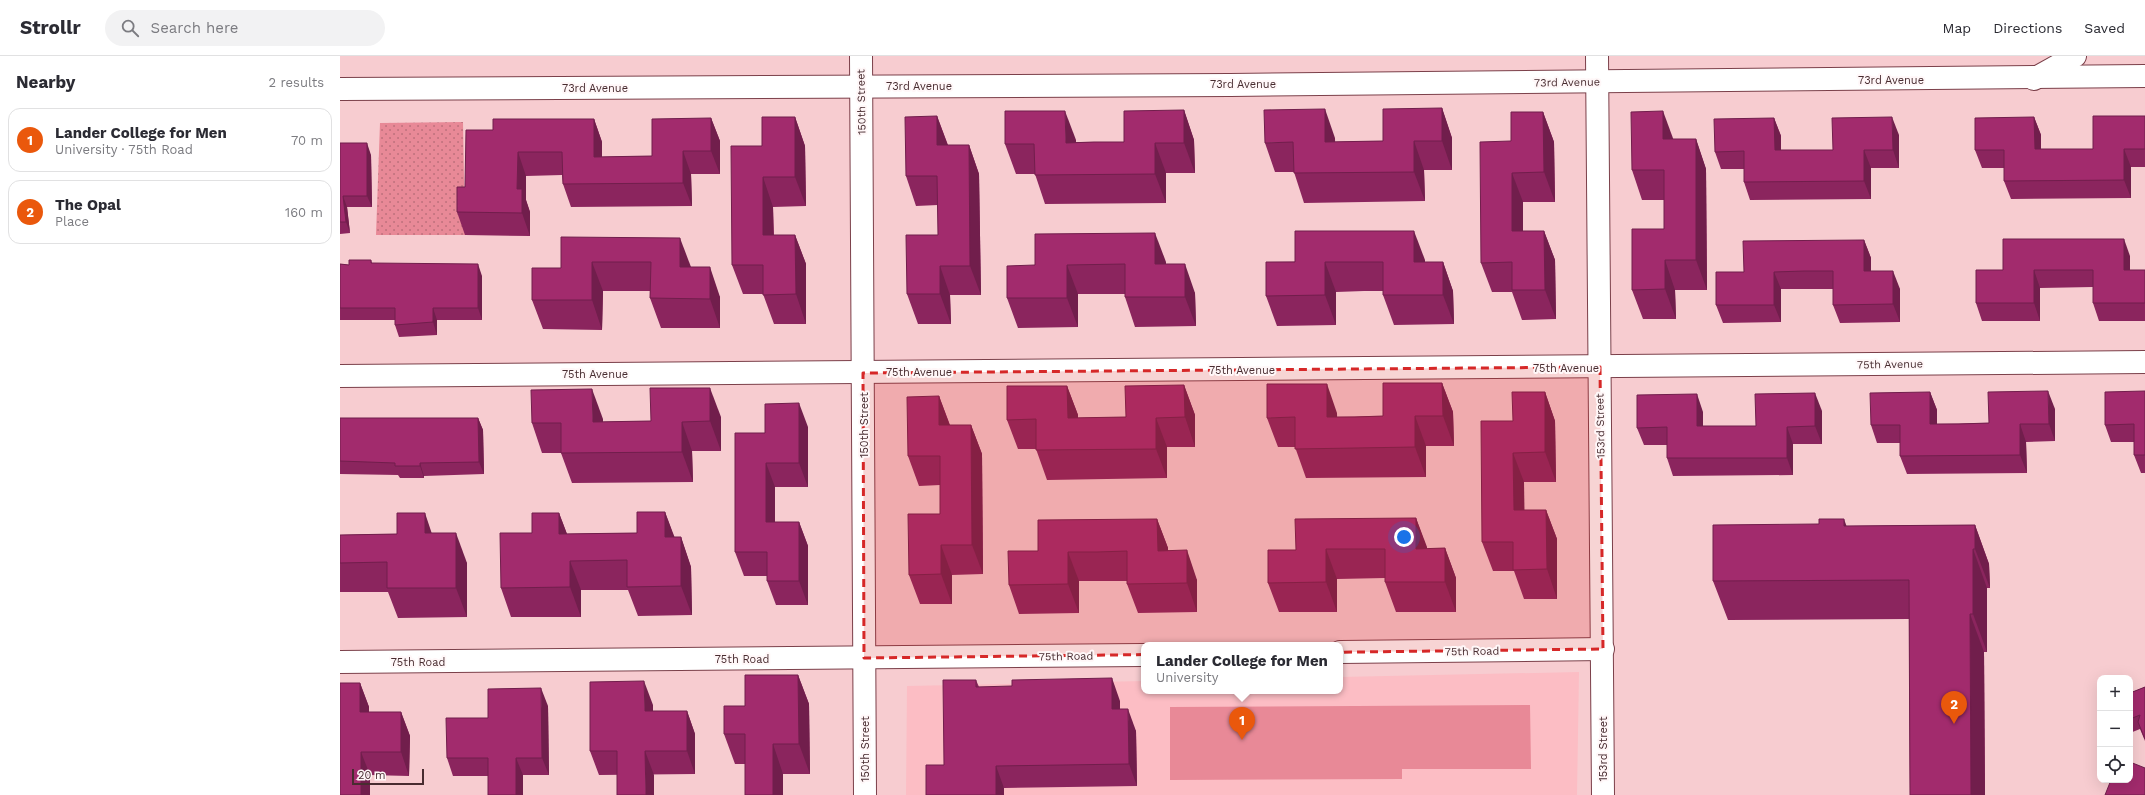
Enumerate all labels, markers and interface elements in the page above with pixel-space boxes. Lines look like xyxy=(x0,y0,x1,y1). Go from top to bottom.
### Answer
search box xyxy=(105,10,385,46)
text: Strollr xyxy=(20,16,81,39)
icon: search xyxy=(119,17,141,39)
text: Search here xyxy=(151,19,239,37)
text: Map xyxy=(1943,20,1971,36)
text: Directions xyxy=(1993,20,2062,36)
text: Saved xyxy=(2084,20,2125,36)
street label: 150th Street xyxy=(854,69,869,135)
text: Nearby xyxy=(16,72,75,92)
street label: 73rd Avenue xyxy=(1858,74,1924,87)
text: 2 results xyxy=(269,75,324,90)
street label: 73rd Avenue xyxy=(1534,75,1600,90)
street label: 73rd Avenue xyxy=(1210,78,1276,91)
street label: 73rd Avenue xyxy=(886,80,952,93)
street label: 73rd Avenue xyxy=(562,82,628,95)
text: Lander College for Men xyxy=(55,124,227,142)
text: 1 xyxy=(27,133,33,148)
text: 70 m xyxy=(291,133,323,148)
text: University · 75th Road xyxy=(55,142,193,157)
text: The Opal xyxy=(55,196,121,214)
text: 2 xyxy=(26,205,34,220)
text: 160 m xyxy=(285,205,323,220)
text: Place xyxy=(55,214,89,229)
street label: 75th Avenue xyxy=(1857,357,1923,372)
street label: 75th Avenue xyxy=(1533,362,1599,375)
street label: 75th Avenue xyxy=(1209,364,1275,377)
street label: 75th Avenue xyxy=(886,366,952,379)
street label: 75th Avenue xyxy=(562,368,628,381)
street label: 150th Street xyxy=(858,392,871,458)
street label: 153rd Street xyxy=(1593,393,1608,459)
your location xyxy=(1394,527,1414,547)
popup xyxy=(1141,642,1343,694)
street label: 75th Road xyxy=(1445,645,1499,658)
street label: 75th Road xyxy=(1039,650,1093,663)
text: Lander College for Men xyxy=(1156,652,1328,670)
street label: 75th Road xyxy=(715,653,769,666)
street label: 75th Road xyxy=(391,656,445,669)
text: University xyxy=(1156,670,1219,685)
map controls xyxy=(2097,675,2133,783)
button: + xyxy=(2097,675,2133,711)
pin: 2 xyxy=(1941,691,1967,724)
pin: 1 xyxy=(1229,707,1255,740)
button: − xyxy=(2097,711,2133,747)
street label: 150th Street xyxy=(859,716,872,782)
street label: 153rd Street xyxy=(1597,716,1610,782)
button: locate xyxy=(2097,747,2133,783)
scale bar xyxy=(352,767,424,786)
text: 20 m xyxy=(358,769,386,782)

